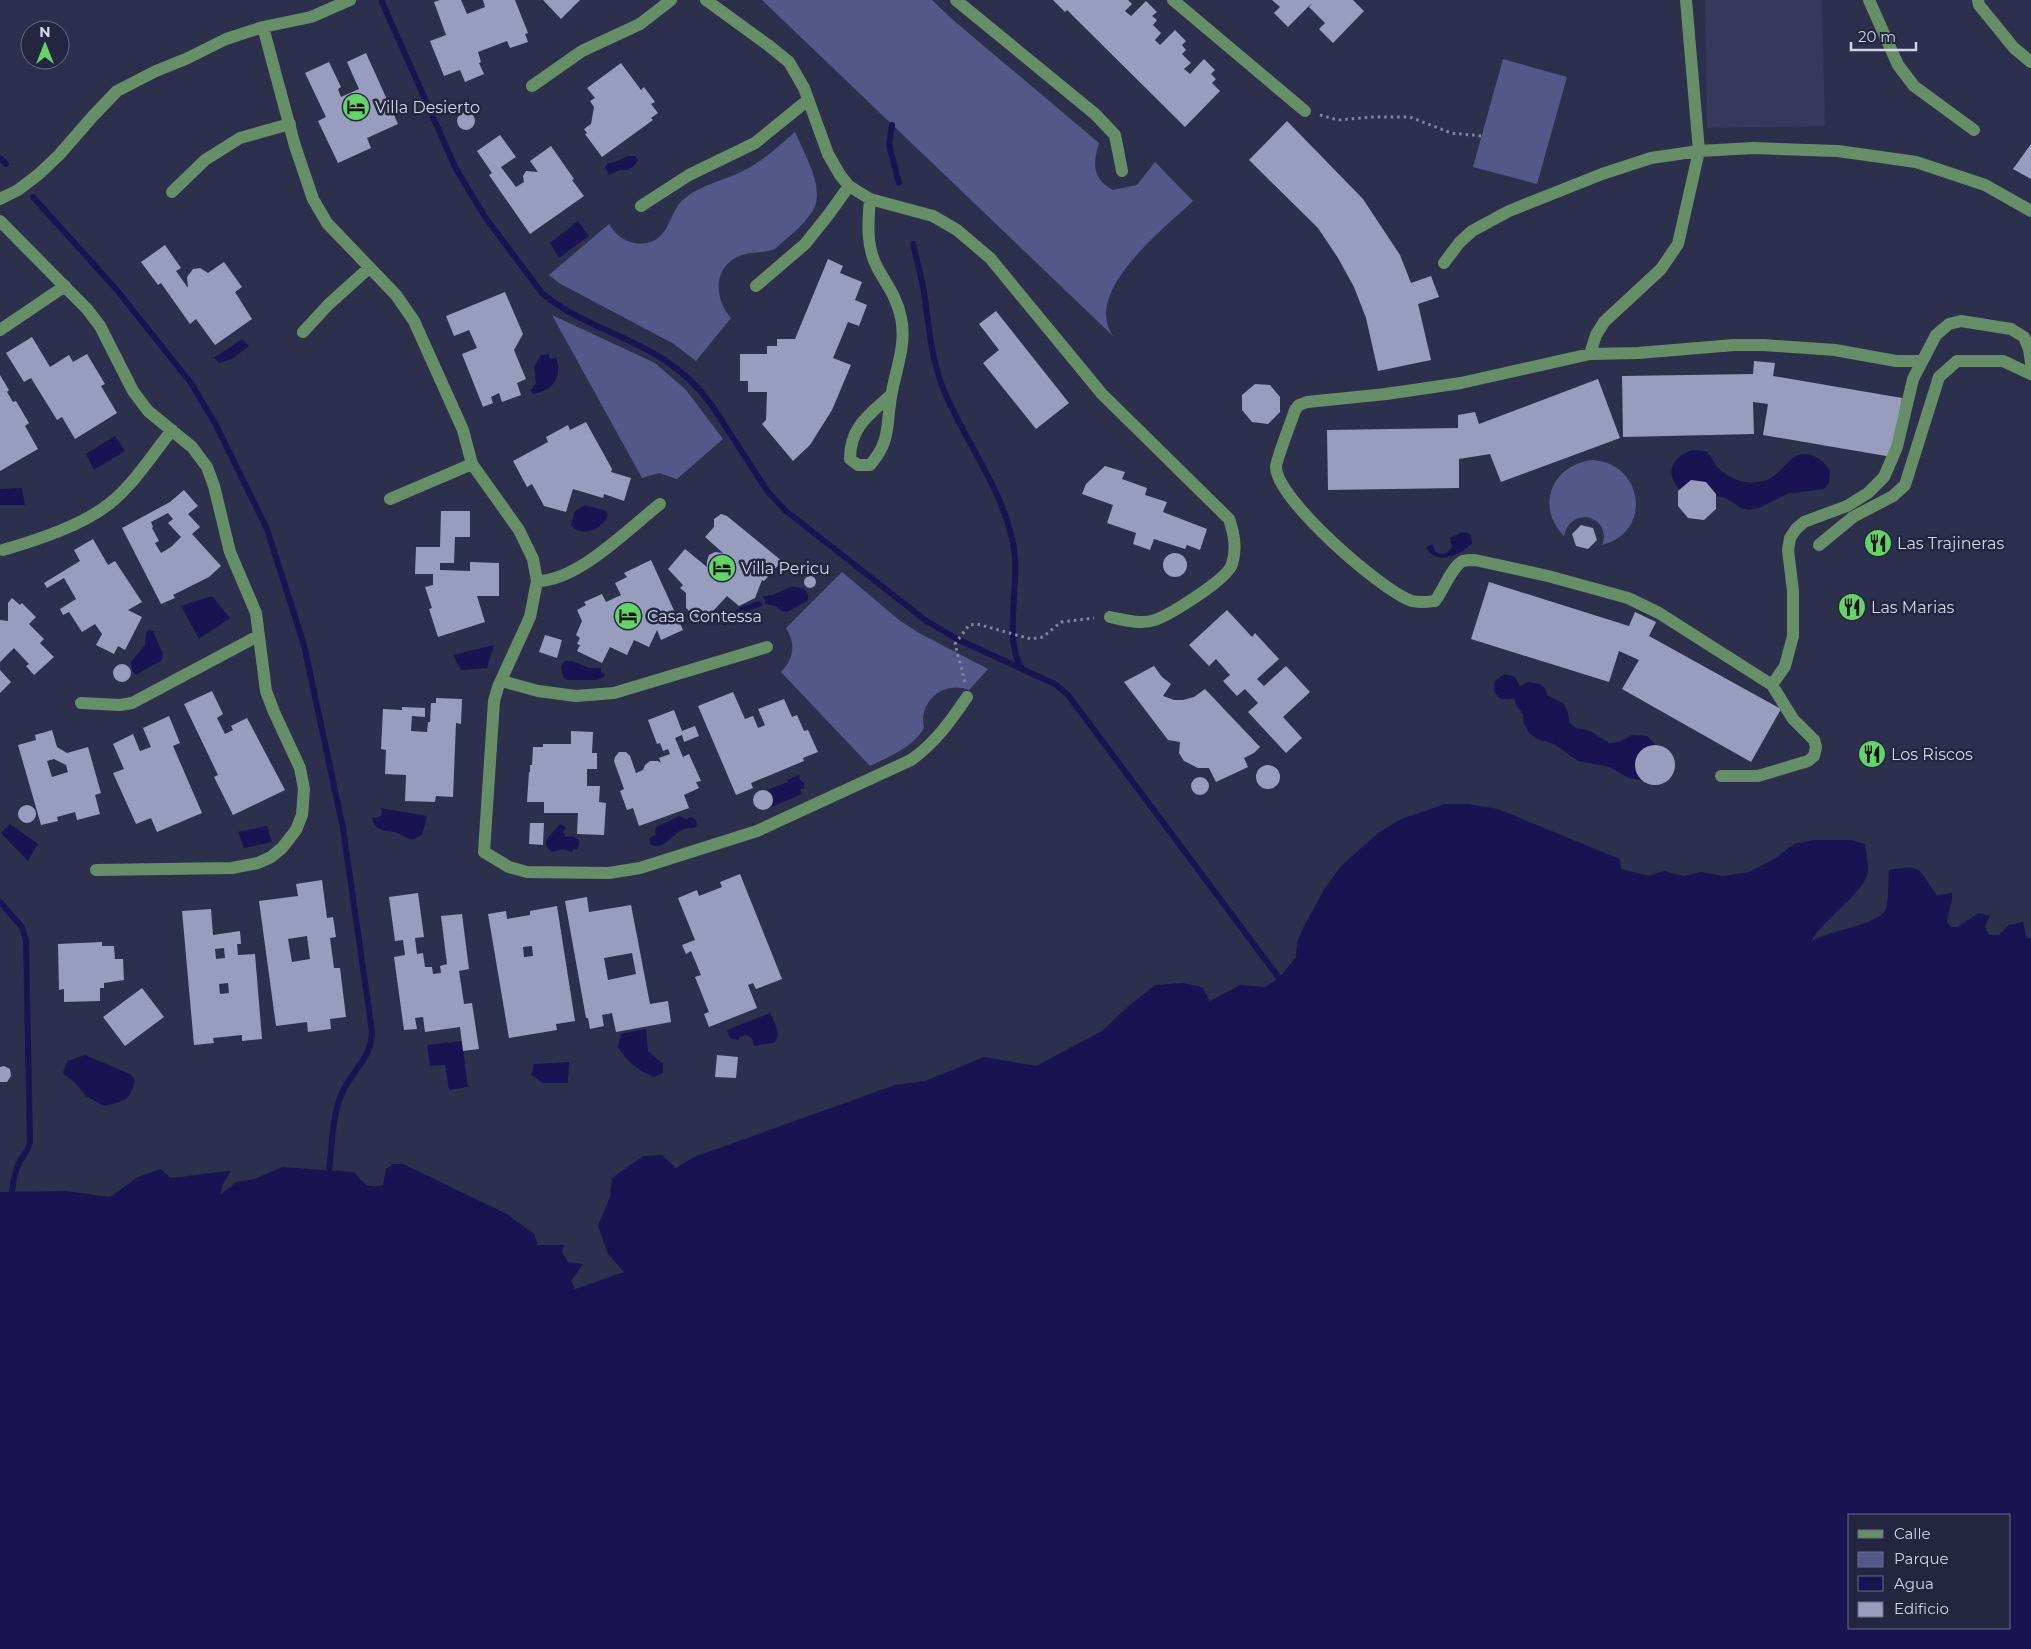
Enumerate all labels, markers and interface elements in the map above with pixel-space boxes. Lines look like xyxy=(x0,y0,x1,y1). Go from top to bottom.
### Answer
north arrow xyxy=(20,20,70,70)
scale bar xyxy=(1851,20,1916,52)
text: N xyxy=(39,23,51,41)
text: 20 m xyxy=(1858,27,1896,46)
hotel icon: Villa Desierto xyxy=(341,92,371,122)
place label: Villa Desierto xyxy=(375,98,480,117)
restaurant icon: Las Trajineras xyxy=(1863,528,1893,558)
place label: Las Trajineras xyxy=(1897,534,2004,553)
hotel icon: Villa Pericu xyxy=(707,553,737,583)
place label: Villa Pericu xyxy=(741,559,830,578)
restaurant icon: Las Marias xyxy=(1837,592,1867,622)
place label: Las Marias xyxy=(1871,598,1955,617)
hotel icon: Casa Contessa xyxy=(613,601,643,631)
place label: Casa Contessa xyxy=(647,607,762,626)
restaurant icon: Los Riscos xyxy=(1857,739,1887,769)
place label: Los Riscos xyxy=(1891,745,1973,764)
legend xyxy=(1848,1514,2011,1629)
text: Calle xyxy=(1894,1524,1931,1543)
text: Parque xyxy=(1894,1549,1949,1568)
text: Agua xyxy=(1894,1574,1934,1593)
text: Edificio xyxy=(1894,1599,1949,1618)

